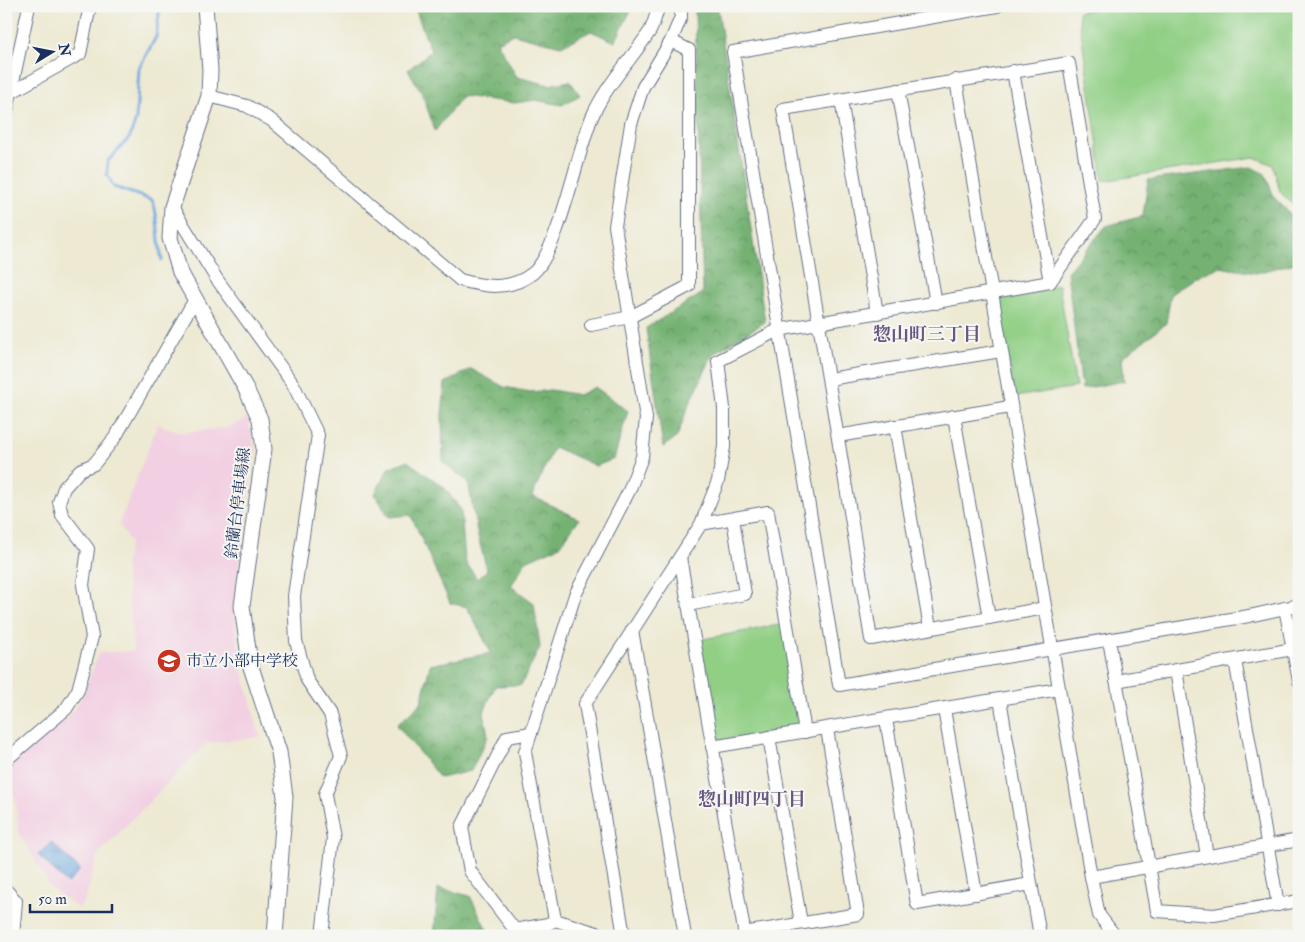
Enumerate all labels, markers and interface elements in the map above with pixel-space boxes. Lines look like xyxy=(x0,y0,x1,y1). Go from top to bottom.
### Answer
north arrow xyxy=(28,28,78,78)
text: N xyxy=(55,41,74,58)
district label: 惣山町三丁目 xyxy=(873,323,981,346)
street label: 鈴蘭台停車場線 xyxy=(221,446,255,561)
school or university icon: 市立小部中学校 xyxy=(156,648,182,674)
place label: 市立小部中学校 xyxy=(186,651,298,671)
district label: 惣山町四丁目 xyxy=(698,788,806,811)
scale bar xyxy=(30,882,112,914)
text: 50 m xyxy=(38,890,67,909)

